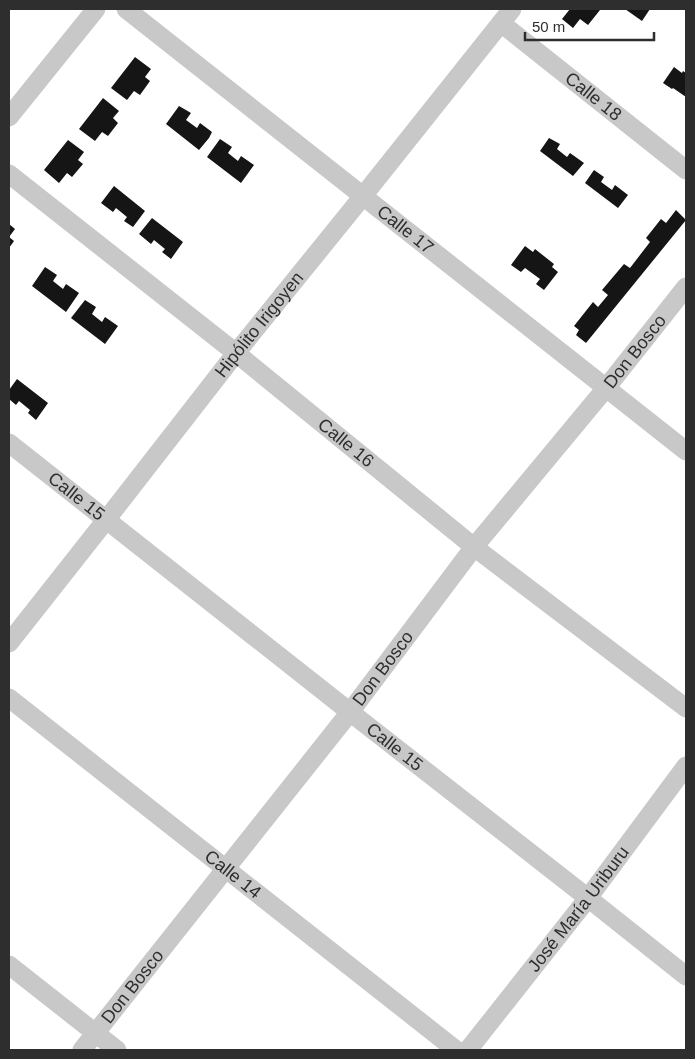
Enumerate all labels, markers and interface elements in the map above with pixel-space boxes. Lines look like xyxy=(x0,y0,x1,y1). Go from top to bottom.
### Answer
scale bar xyxy=(525,10,654,42)
text: 50 m xyxy=(532,18,565,35)
street label: Calle 18 xyxy=(561,68,625,125)
street label: Calle 17 xyxy=(373,201,438,258)
street label: Hipólito Irigoyen xyxy=(211,268,307,381)
street label: Don Bosco xyxy=(600,311,670,392)
street label: Calle 16 xyxy=(314,414,378,471)
street label: Calle 15 xyxy=(44,468,109,525)
street label: Don Bosco xyxy=(348,627,417,710)
street label: Calle 15 xyxy=(362,719,427,775)
street label: José María Uriburu xyxy=(524,842,633,976)
street label: Calle 14 xyxy=(201,846,265,903)
street label: Don Bosco xyxy=(97,946,168,1027)

